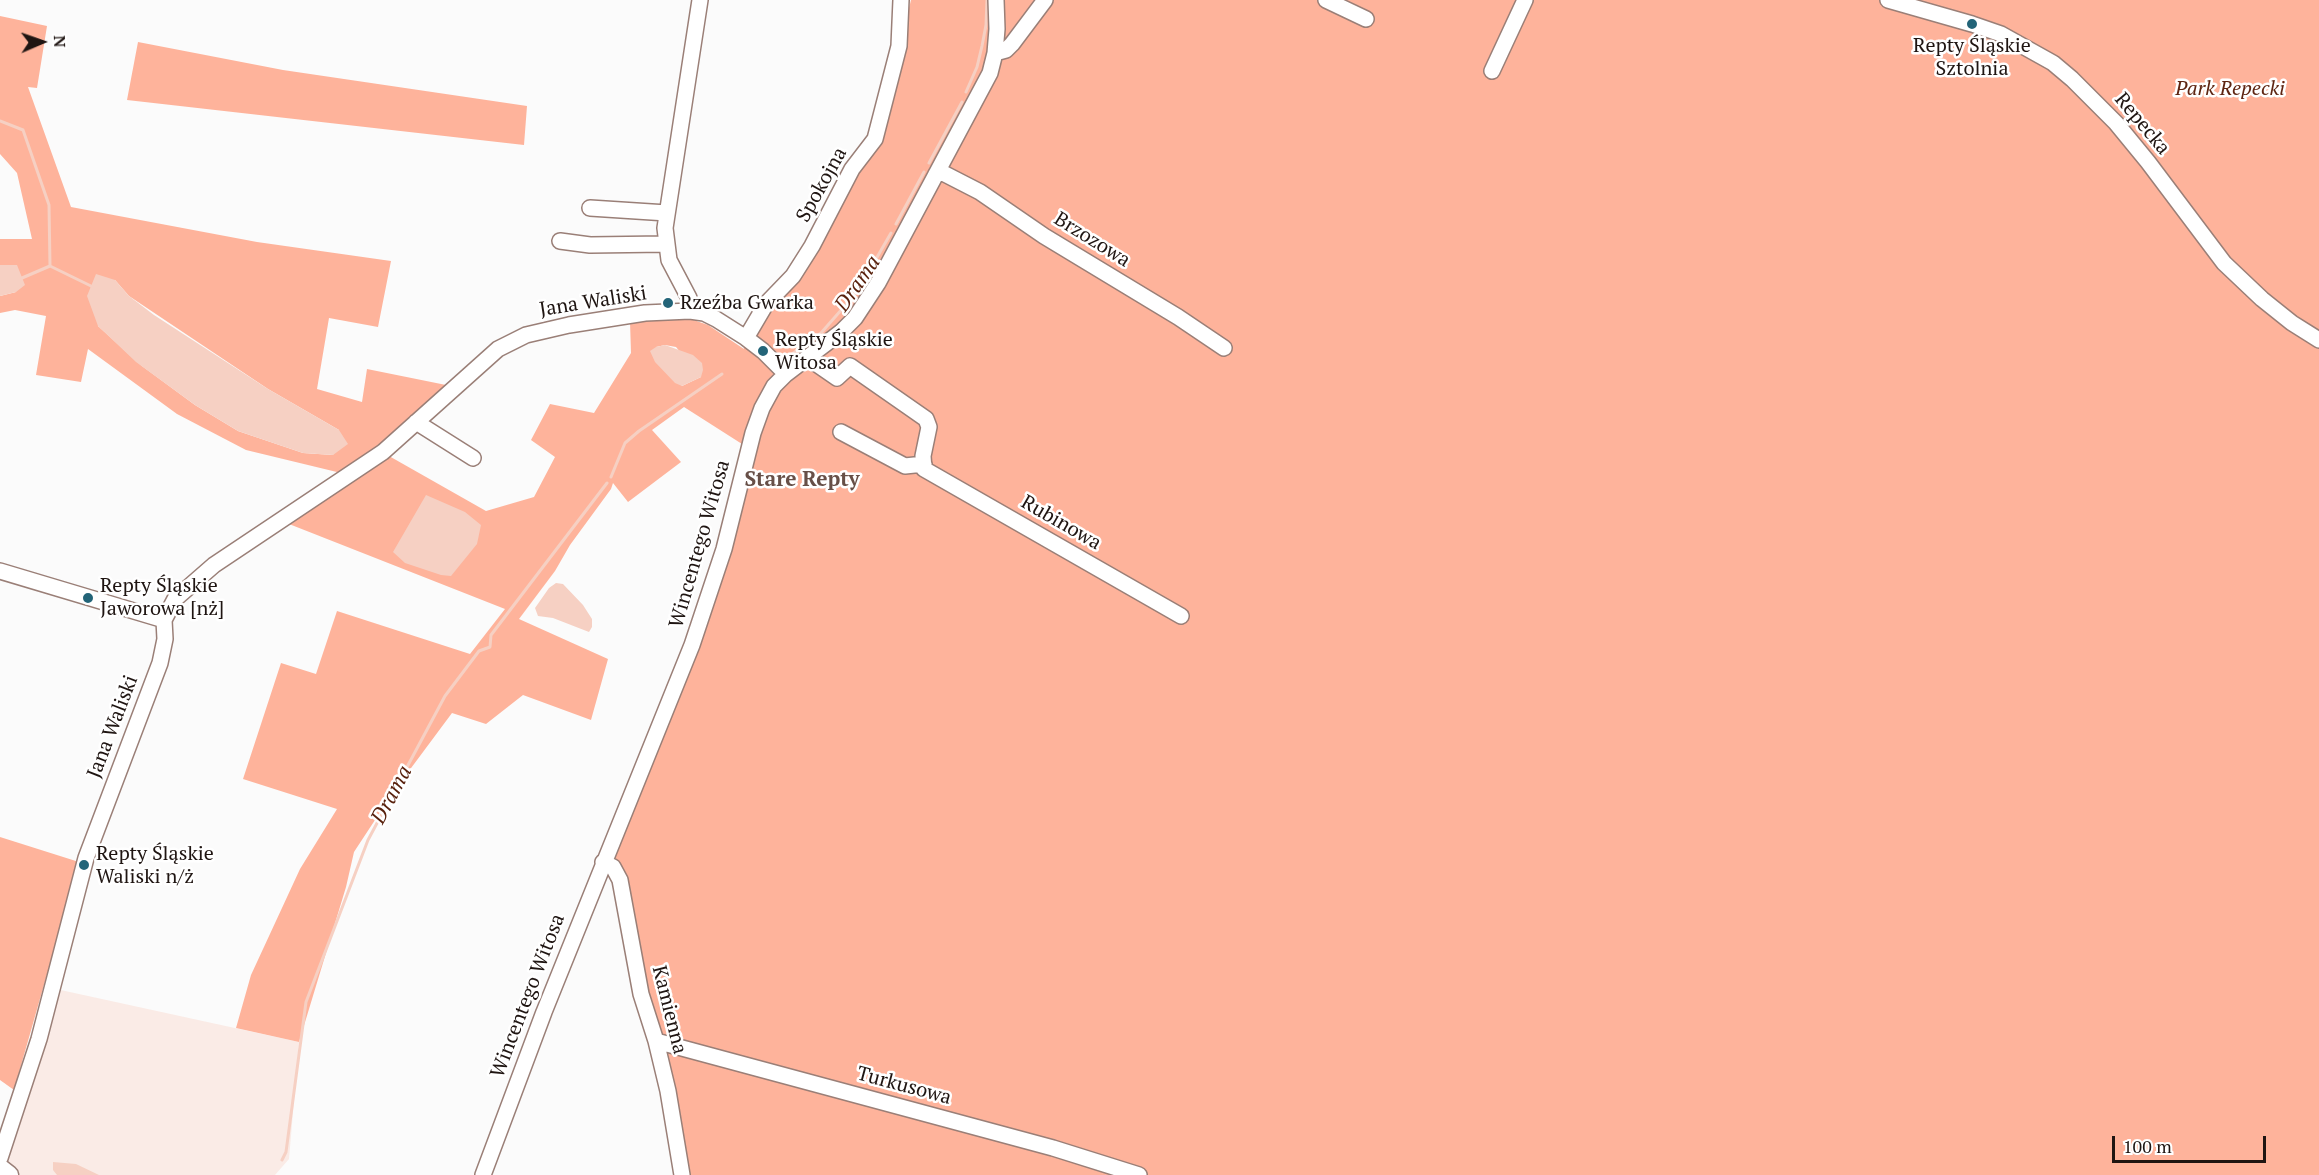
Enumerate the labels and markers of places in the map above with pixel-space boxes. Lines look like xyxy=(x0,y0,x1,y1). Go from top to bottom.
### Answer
marker: Repty Śląskie Sztolnia xyxy=(1965,17,1979,31)
place label: Repty Śląskie Sztolnia xyxy=(1913,34,2031,81)
place label: Rzeźba Gwarka xyxy=(680,291,814,315)
marker: Rzeźba Gwarka xyxy=(661,296,675,310)
place label: Repty Śląskie Witosa xyxy=(775,328,893,375)
marker: Repty Śląskie Witosa xyxy=(756,344,770,358)
place label: Repty Śląskie Jaworowa [nż] xyxy=(100,574,224,621)
marker: Repty Śląskie Jaworowa [nż] xyxy=(81,591,95,605)
place label: Repty Śląskie Waliski n/ż xyxy=(96,842,214,889)
marker: Repty Śląskie Waliski n/ż xyxy=(77,858,91,872)

